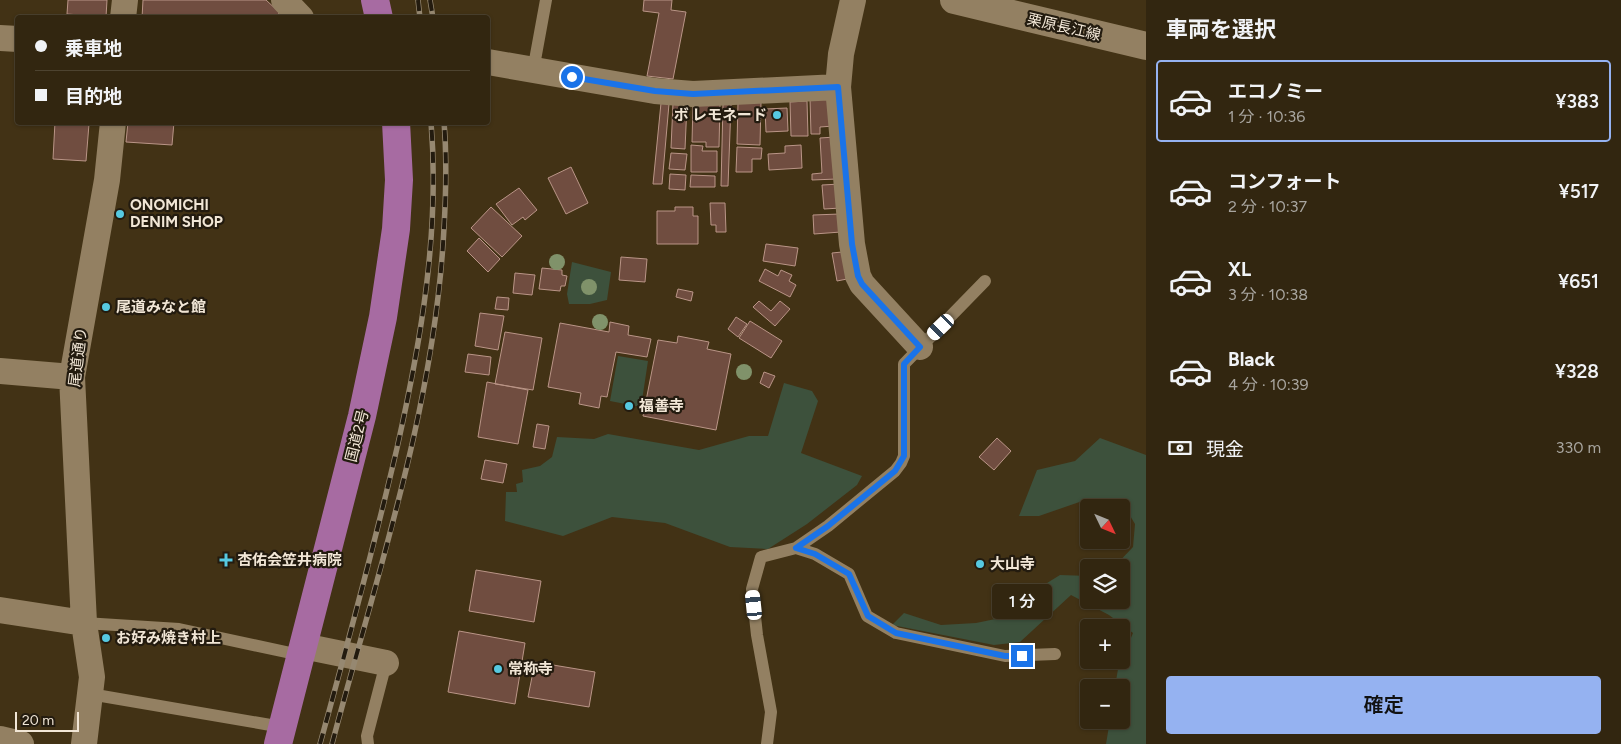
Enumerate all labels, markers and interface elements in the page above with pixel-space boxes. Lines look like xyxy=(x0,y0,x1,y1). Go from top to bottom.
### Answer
street label: 栗原長江線 xyxy=(1025,10,1103,44)
text: 車両を選択 xyxy=(1166,16,1276,43)
text: 乗車地 xyxy=(65,37,122,60)
route start xyxy=(561,66,583,88)
icon: car xyxy=(1168,79,1213,124)
text: エコノミー xyxy=(1228,80,1323,103)
text: 目的地 xyxy=(65,85,122,108)
text: ¥383 xyxy=(1555,90,1599,113)
place label: ボ レモネード xyxy=(673,106,767,124)
text: 1 分 · 10:36 xyxy=(1228,107,1305,126)
marker: ボ レモネード xyxy=(771,109,783,121)
icon: car xyxy=(1168,169,1213,214)
text: コンフォート xyxy=(1228,170,1341,193)
text: ¥517 xyxy=(1559,180,1599,203)
place label: ONOMICHI DENIM SHOP xyxy=(130,196,223,231)
text: 2 分 · 10:37 xyxy=(1228,197,1307,216)
marker: ONOMICHI DENIM SHOP xyxy=(114,208,126,220)
text: XL xyxy=(1228,258,1251,281)
icon: car xyxy=(1168,259,1213,304)
text: ¥651 xyxy=(1558,270,1599,293)
text: 3 分 · 10:38 xyxy=(1228,285,1308,304)
place label: 尾道みなと館 xyxy=(116,298,206,316)
marker: 尾道みなと館 xyxy=(100,301,112,313)
car xyxy=(924,311,957,343)
street label: 尾道通り xyxy=(65,326,91,388)
text: Black xyxy=(1228,348,1275,371)
icon: car xyxy=(1168,349,1213,394)
text: ¥328 xyxy=(1555,360,1599,383)
text: 4 分 · 10:39 xyxy=(1228,375,1309,394)
place label: 福善寺 xyxy=(638,397,684,415)
marker: 福善寺 xyxy=(623,400,635,412)
street label: 国道2号 xyxy=(342,408,372,464)
icon: cash xyxy=(1166,434,1194,462)
text: 現金 xyxy=(1206,438,1244,461)
text: 330 m xyxy=(1556,438,1601,457)
north arrow xyxy=(1080,499,1130,549)
map controls xyxy=(1080,499,1130,729)
place label: 杏佑会笠井病院 xyxy=(237,551,342,569)
marker: 杏佑会笠井病院 xyxy=(219,553,233,567)
place label: 大山寺 xyxy=(990,555,1035,573)
marker: 大山寺 xyxy=(974,558,986,570)
button: layers xyxy=(1080,559,1130,609)
callout: 1 分 xyxy=(992,584,1052,618)
car xyxy=(744,589,763,621)
text: 1 分 xyxy=(1009,592,1035,611)
button: + xyxy=(1080,619,1130,669)
place label: お好み焼き村上 xyxy=(116,629,221,647)
marker: お好み焼き村上 xyxy=(100,632,112,644)
route end xyxy=(1011,645,1033,667)
place label: 常称寺 xyxy=(508,660,553,678)
marker: 常称寺 xyxy=(492,663,504,675)
button: 確定 xyxy=(1166,676,1601,734)
button: − xyxy=(1080,679,1130,729)
scale bar xyxy=(15,709,79,732)
text: 20 m xyxy=(22,712,54,729)

